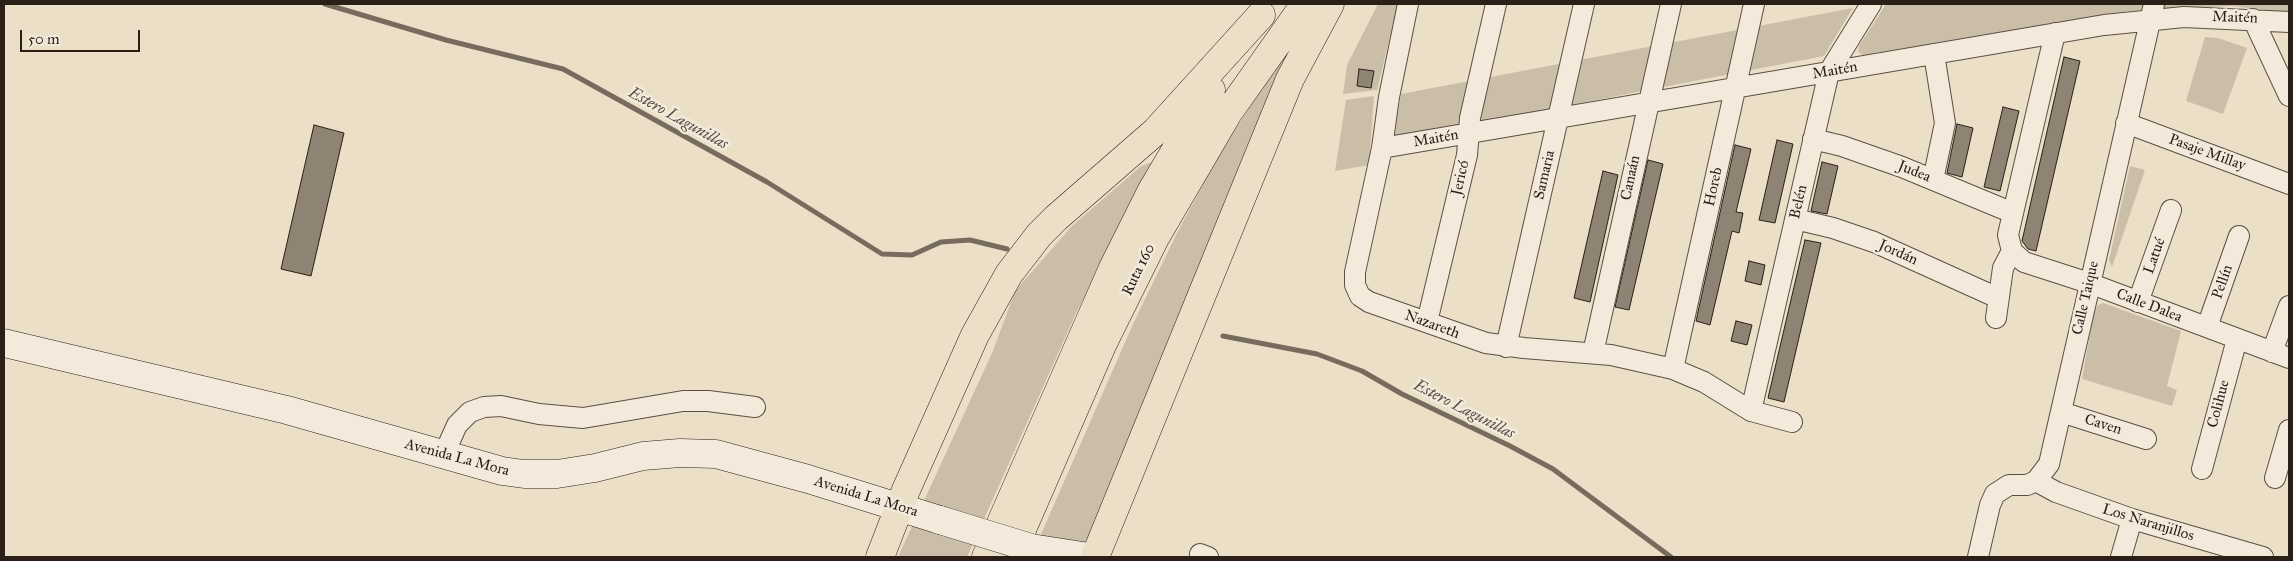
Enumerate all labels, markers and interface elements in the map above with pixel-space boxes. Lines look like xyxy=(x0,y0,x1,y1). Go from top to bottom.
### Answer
street label: Maitén xyxy=(2212,8,2258,28)
scale bar xyxy=(22,20,142,52)
text: 50 m xyxy=(28,30,60,48)
street label: Maitén xyxy=(1811,58,1859,84)
water label: Estero Lagunillas xyxy=(625,84,731,154)
street label: Maitén xyxy=(1412,126,1460,152)
street label: Pasaje Millay xyxy=(2166,131,2248,175)
street label: Samaria xyxy=(1531,149,1559,201)
street label: Canaán xyxy=(1617,154,1645,202)
street label: Judea xyxy=(1895,157,1933,187)
street label: Jericó xyxy=(1448,159,1474,197)
street label: Horeb xyxy=(1701,166,1727,208)
street label: Belén xyxy=(1786,183,1812,221)
street label: Jordán xyxy=(1876,236,1920,270)
street label: Latué xyxy=(2140,236,2170,276)
street label: Ruta 160 xyxy=(1119,241,1159,299)
street label: Calle Taique xyxy=(2069,259,2103,337)
street label: Pellín xyxy=(2209,263,2237,301)
street label: Calle Dalea xyxy=(2114,285,2184,327)
street label: Nazareth xyxy=(1402,307,1462,343)
water label: Estero Lagunillas xyxy=(1410,376,1518,444)
street label: Colihue xyxy=(2204,378,2234,430)
street label: Caven xyxy=(2082,411,2124,439)
street label: Avenida La Mora xyxy=(403,435,511,481)
street label: Avenida La Mora xyxy=(812,473,920,521)
street label: Los Naranjillos xyxy=(2100,500,2196,546)

